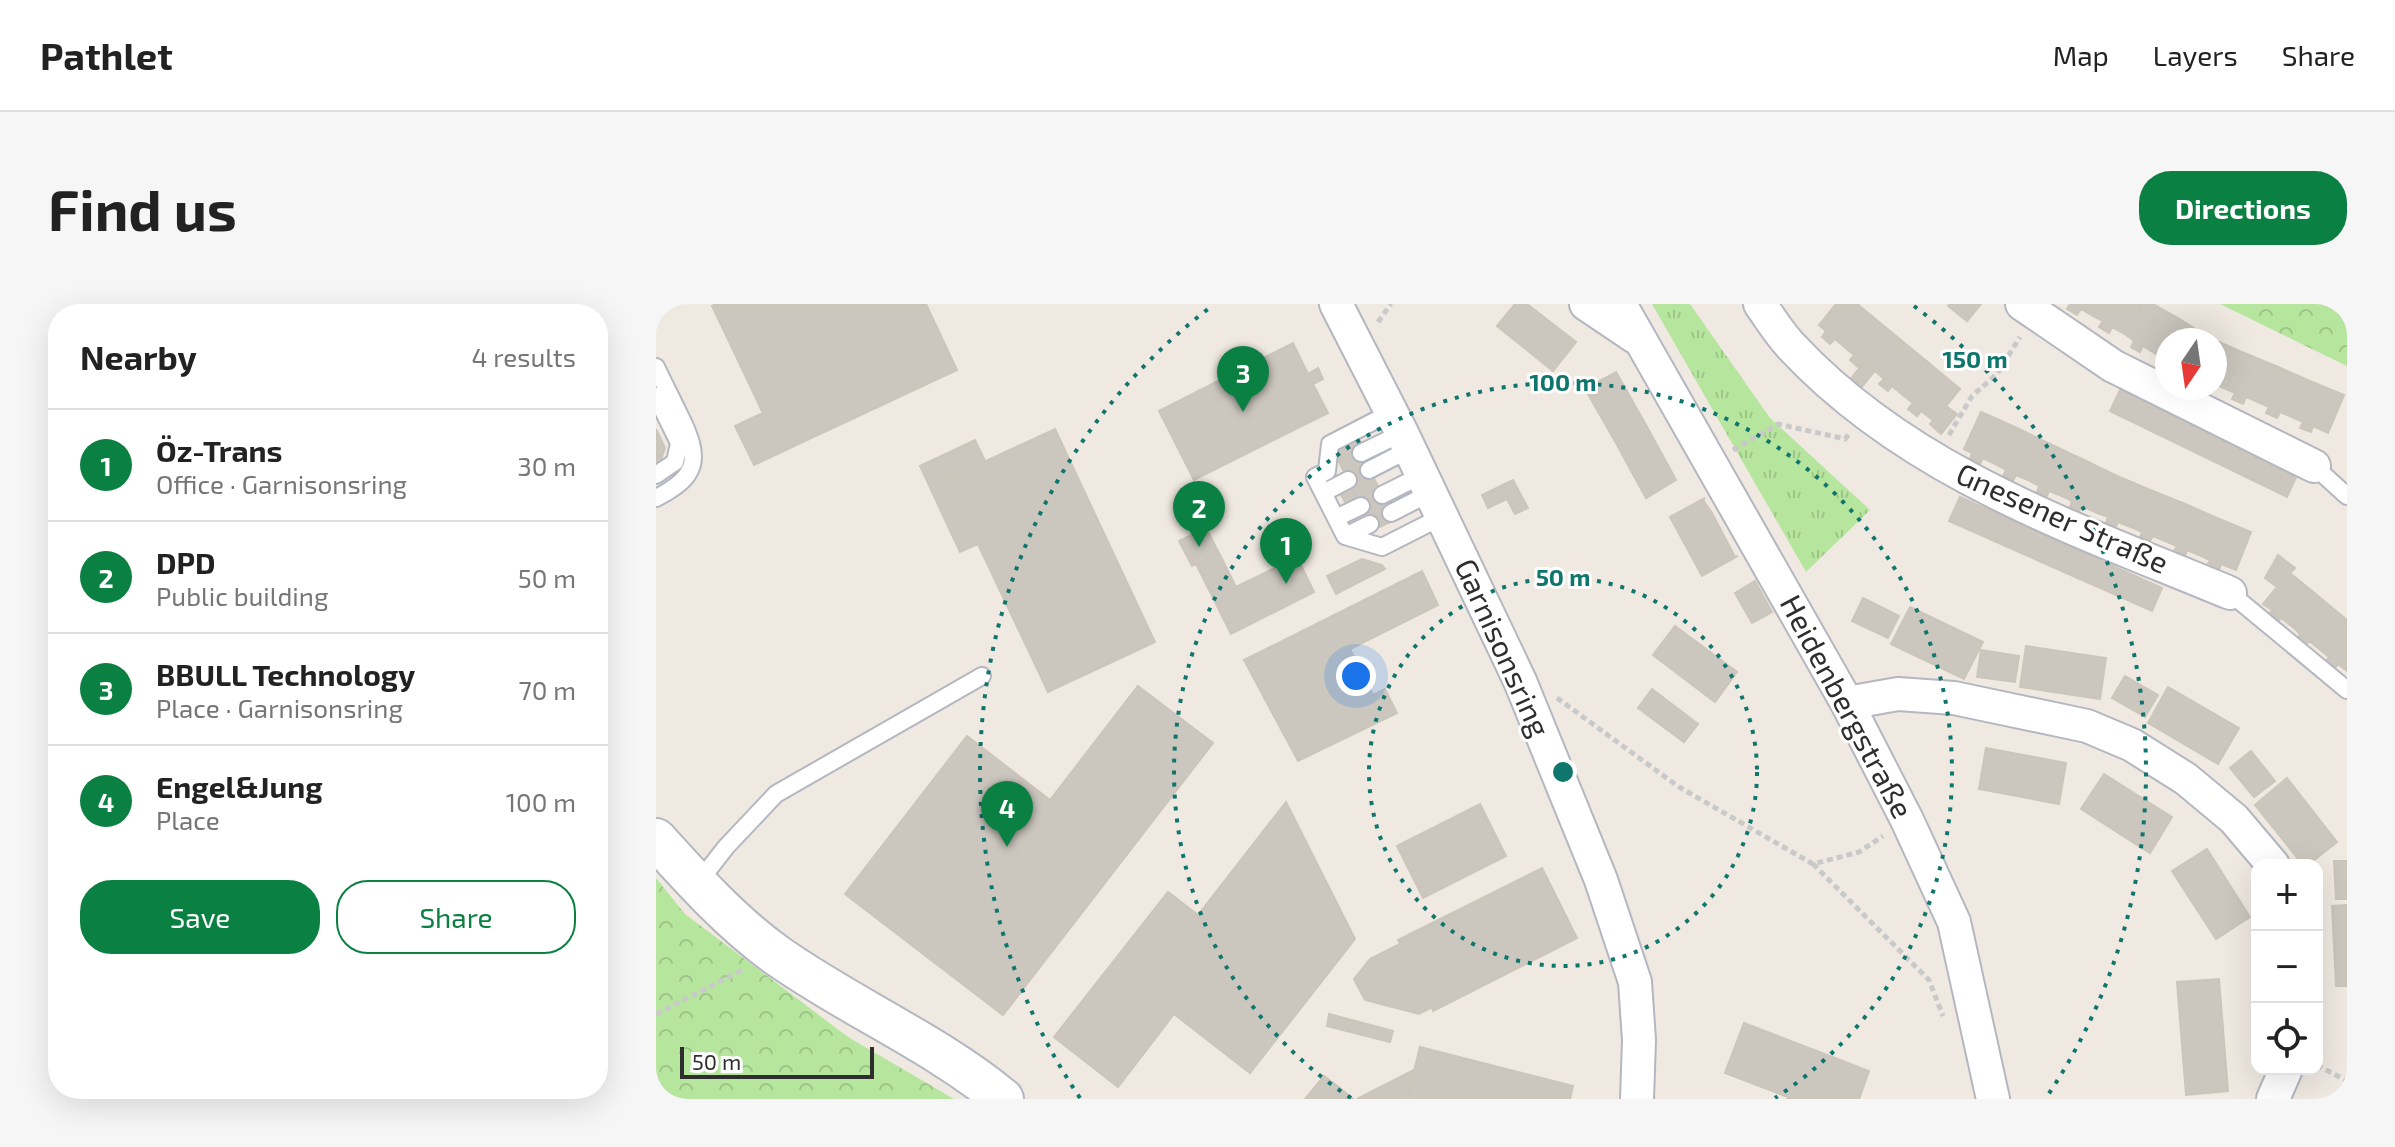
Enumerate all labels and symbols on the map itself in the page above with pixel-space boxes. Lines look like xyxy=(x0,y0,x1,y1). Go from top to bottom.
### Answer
north arrow xyxy=(2155,328,2227,400)
text: 150 m xyxy=(1942,344,2008,373)
pin: 3 xyxy=(1217,346,1269,412)
text: 100 m xyxy=(1530,367,1596,396)
street label: Gnesener Straße xyxy=(1951,454,2174,580)
pin: 2 xyxy=(1173,481,1225,547)
pin: 1 xyxy=(1260,518,1312,584)
street label: Garnisonsring xyxy=(1449,553,1559,742)
text: 50 m xyxy=(1536,562,1590,591)
street label: Heidenbergstraße xyxy=(1774,588,1922,824)
your location xyxy=(1336,656,1376,696)
centre of rings xyxy=(1549,758,1577,786)
pin: 4 xyxy=(981,781,1033,847)
scale bar xyxy=(680,1043,874,1079)

